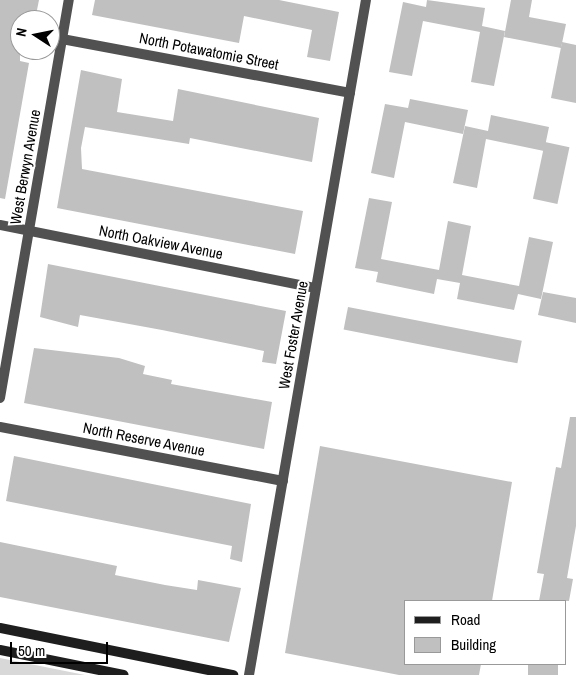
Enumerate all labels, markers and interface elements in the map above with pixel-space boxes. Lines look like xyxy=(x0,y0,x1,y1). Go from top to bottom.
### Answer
north arrow xyxy=(10,10,60,60)
text: N xyxy=(12,27,31,38)
street label: North Potawatomie Street xyxy=(138,29,280,73)
street label: West Berwyn Avenue xyxy=(6,108,44,226)
street label: North Oakview Avenue xyxy=(97,221,225,263)
street label: West Foster Avenue xyxy=(275,279,311,391)
street label: North Reserve Avenue xyxy=(81,418,207,460)
legend xyxy=(404,600,566,665)
text: Road xyxy=(451,609,480,630)
scale bar xyxy=(12,632,110,664)
text: Building xyxy=(451,634,496,655)
text: 50 m xyxy=(18,640,45,661)

